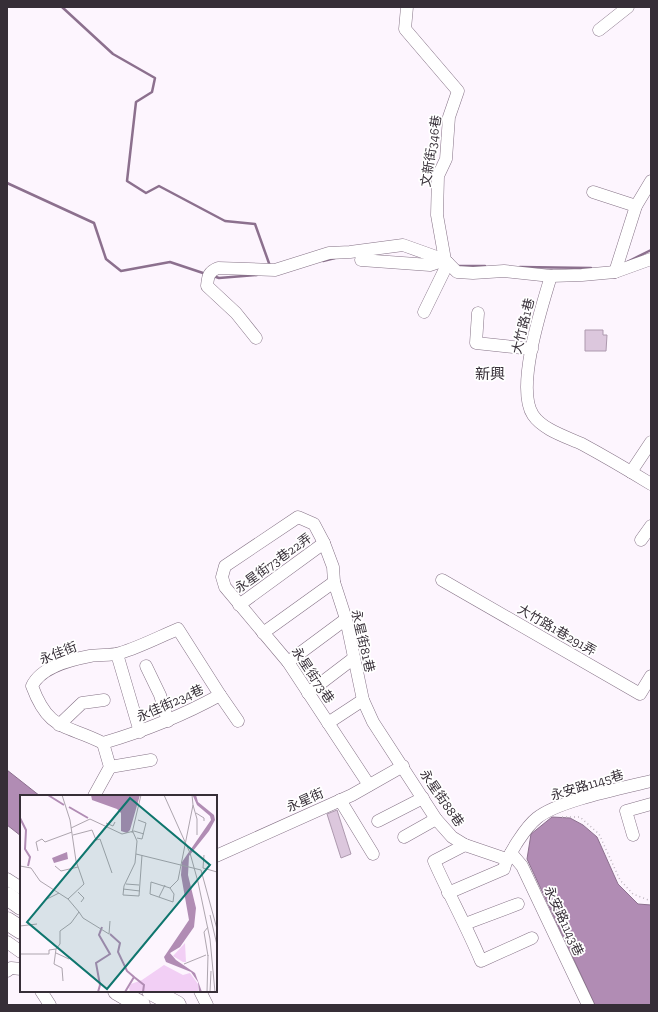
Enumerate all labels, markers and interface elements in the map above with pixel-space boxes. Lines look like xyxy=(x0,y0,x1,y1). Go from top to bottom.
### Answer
street label: 文新街346巷 xyxy=(418,114,444,188)
street label: 大竹路1巷 xyxy=(509,297,537,355)
district label: 新興 xyxy=(475,365,505,383)
street label: 永星街73巷22弄 xyxy=(232,530,314,596)
street label: 大竹路1巷291弄 xyxy=(515,601,599,659)
street label: 永星街81巷 xyxy=(348,608,378,674)
street label: 永佳街 xyxy=(37,639,79,667)
street label: 永星街73巷 xyxy=(289,644,337,706)
street label: 永佳街234巷 xyxy=(134,681,206,725)
street label: 永星街88巷 xyxy=(417,767,467,829)
street label: 永安路1145巷 xyxy=(549,767,625,803)
street label: 永星街 xyxy=(284,785,326,815)
inset map xyxy=(20,795,217,992)
street label: 永安路1143巷 xyxy=(541,884,587,958)

